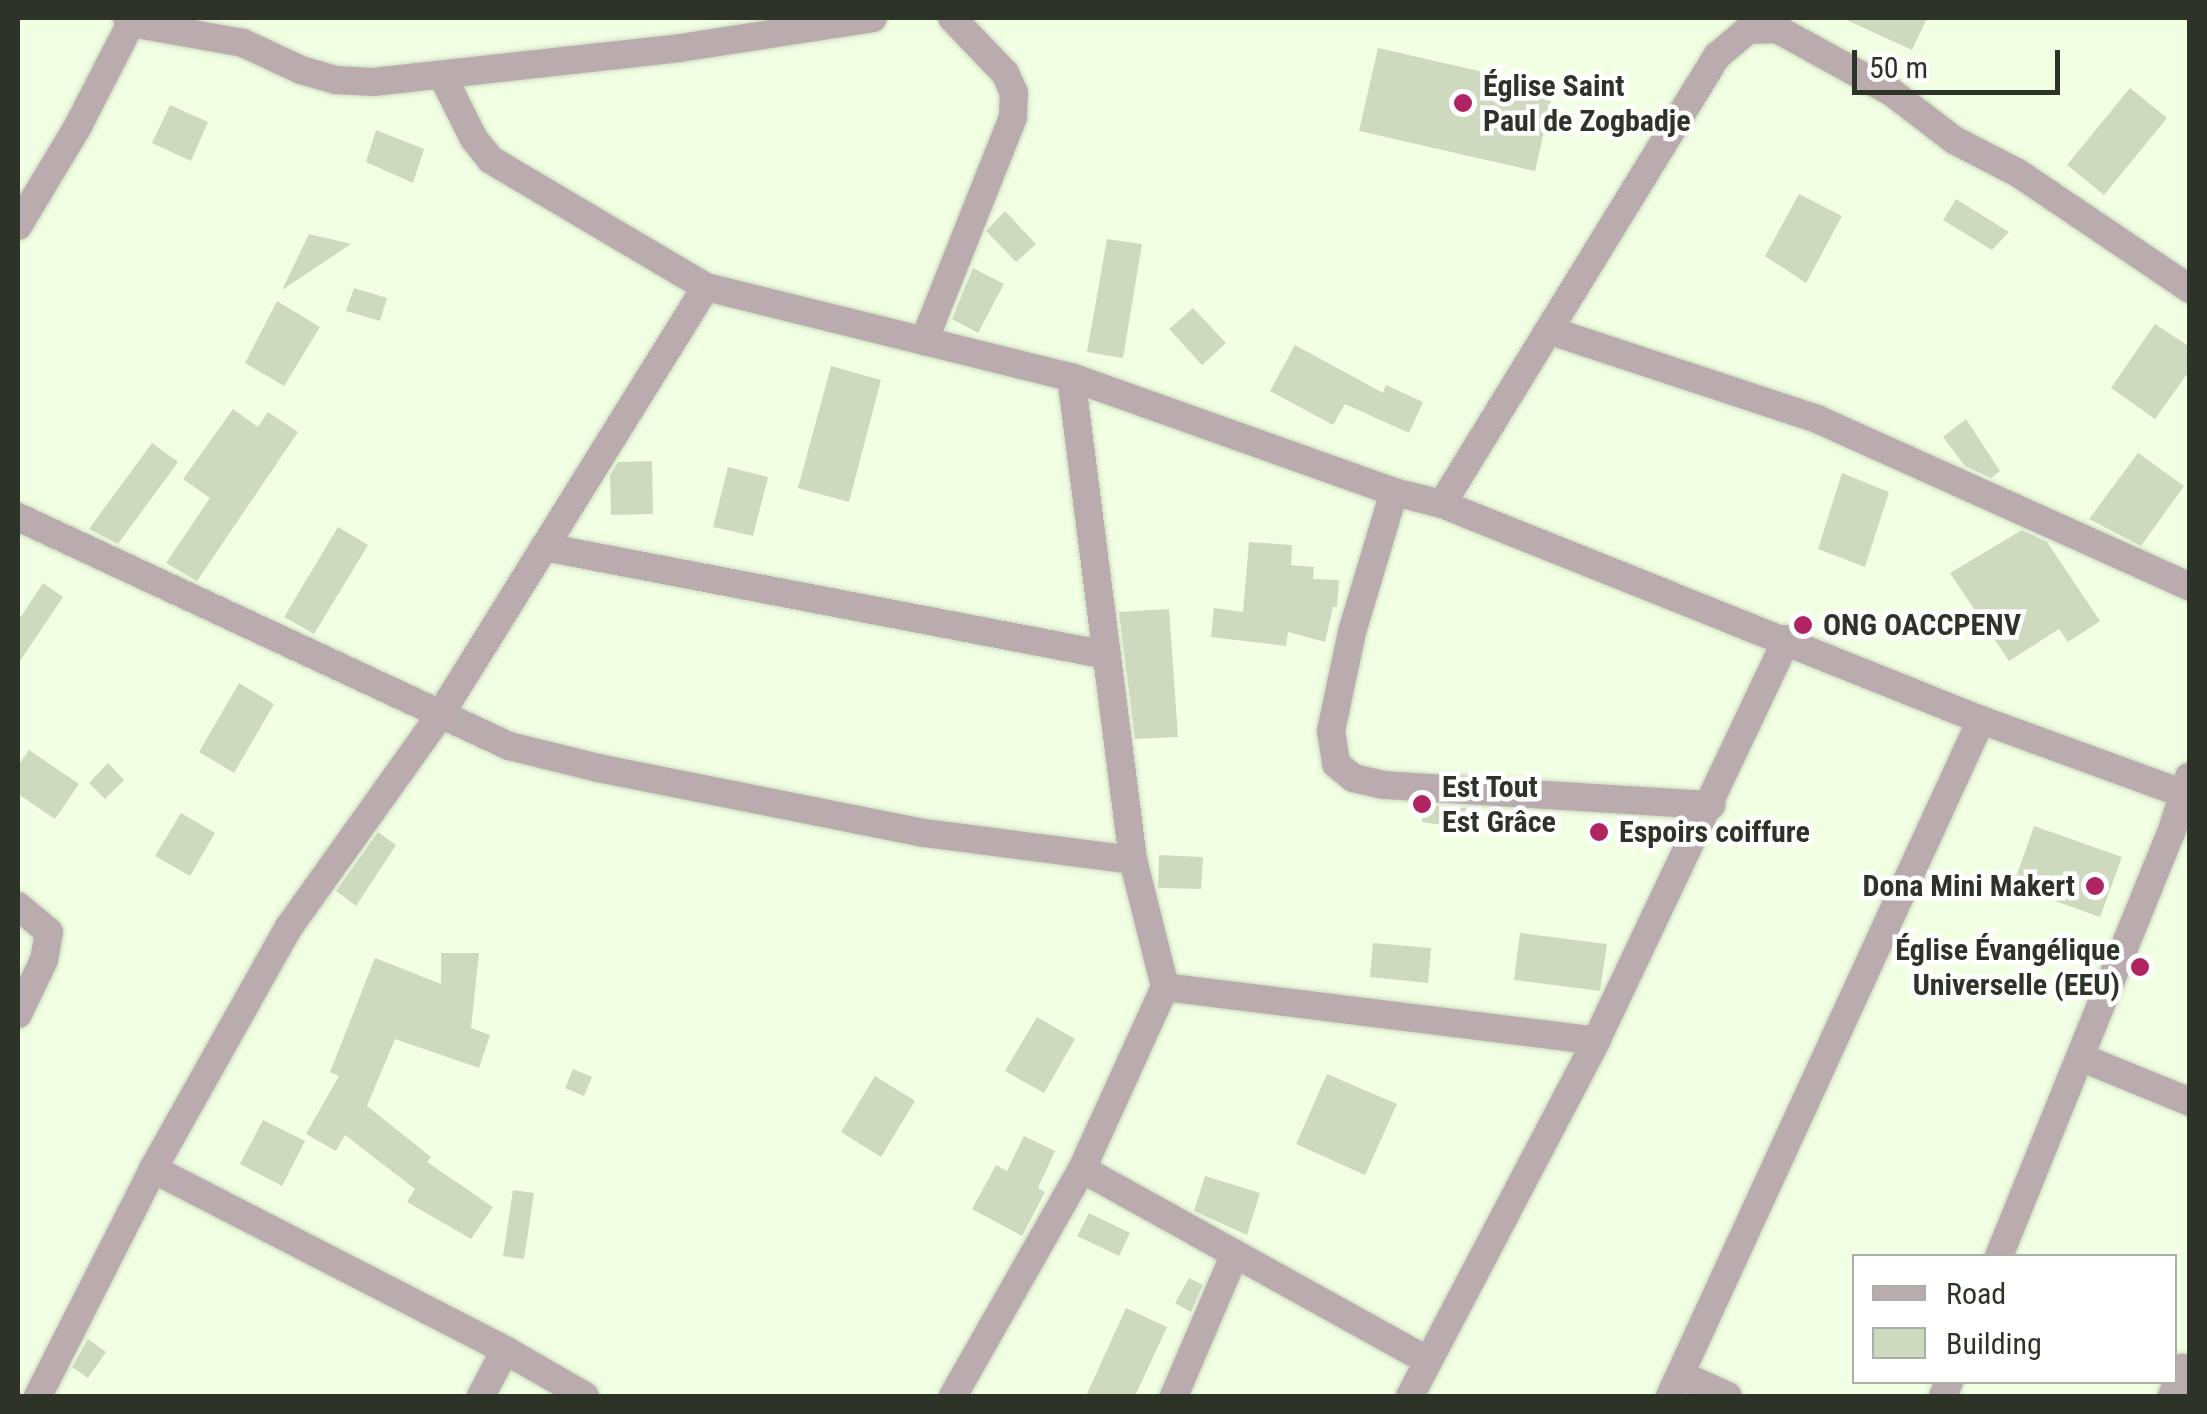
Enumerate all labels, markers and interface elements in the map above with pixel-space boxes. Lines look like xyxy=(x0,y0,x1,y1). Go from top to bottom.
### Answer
scale bar xyxy=(1857,30,2064,92)
text: 50 m xyxy=(1869,50,1928,85)
place label: Église Saint Paul de Zogbadje xyxy=(1483,68,1691,138)
marker: Église Saint Paul de Zogbadje xyxy=(1452,92,1474,114)
place label: ONG OACCPENV xyxy=(1823,607,2021,643)
marker: ONG OACCPENV xyxy=(1792,614,1814,636)
place label: Est Tout Est Grâce xyxy=(1442,769,1556,840)
marker: Est Tout Est Grâce xyxy=(1411,793,1433,815)
place label: Espoirs coiffure xyxy=(1619,814,1810,850)
marker: Espoirs coiffure xyxy=(1588,821,1610,843)
place label: Dona Mini Makert xyxy=(1863,868,2075,904)
marker: Dona Mini Makert xyxy=(2084,875,2106,897)
place label: Église Évangélique Universelle (EEU) xyxy=(1895,932,2120,1002)
marker: Église Évangélique Universelle (EEU) xyxy=(2129,956,2151,978)
legend xyxy=(1852,1254,2177,1384)
text: Road xyxy=(1946,1276,2006,1311)
text: Building xyxy=(1946,1326,2042,1361)

